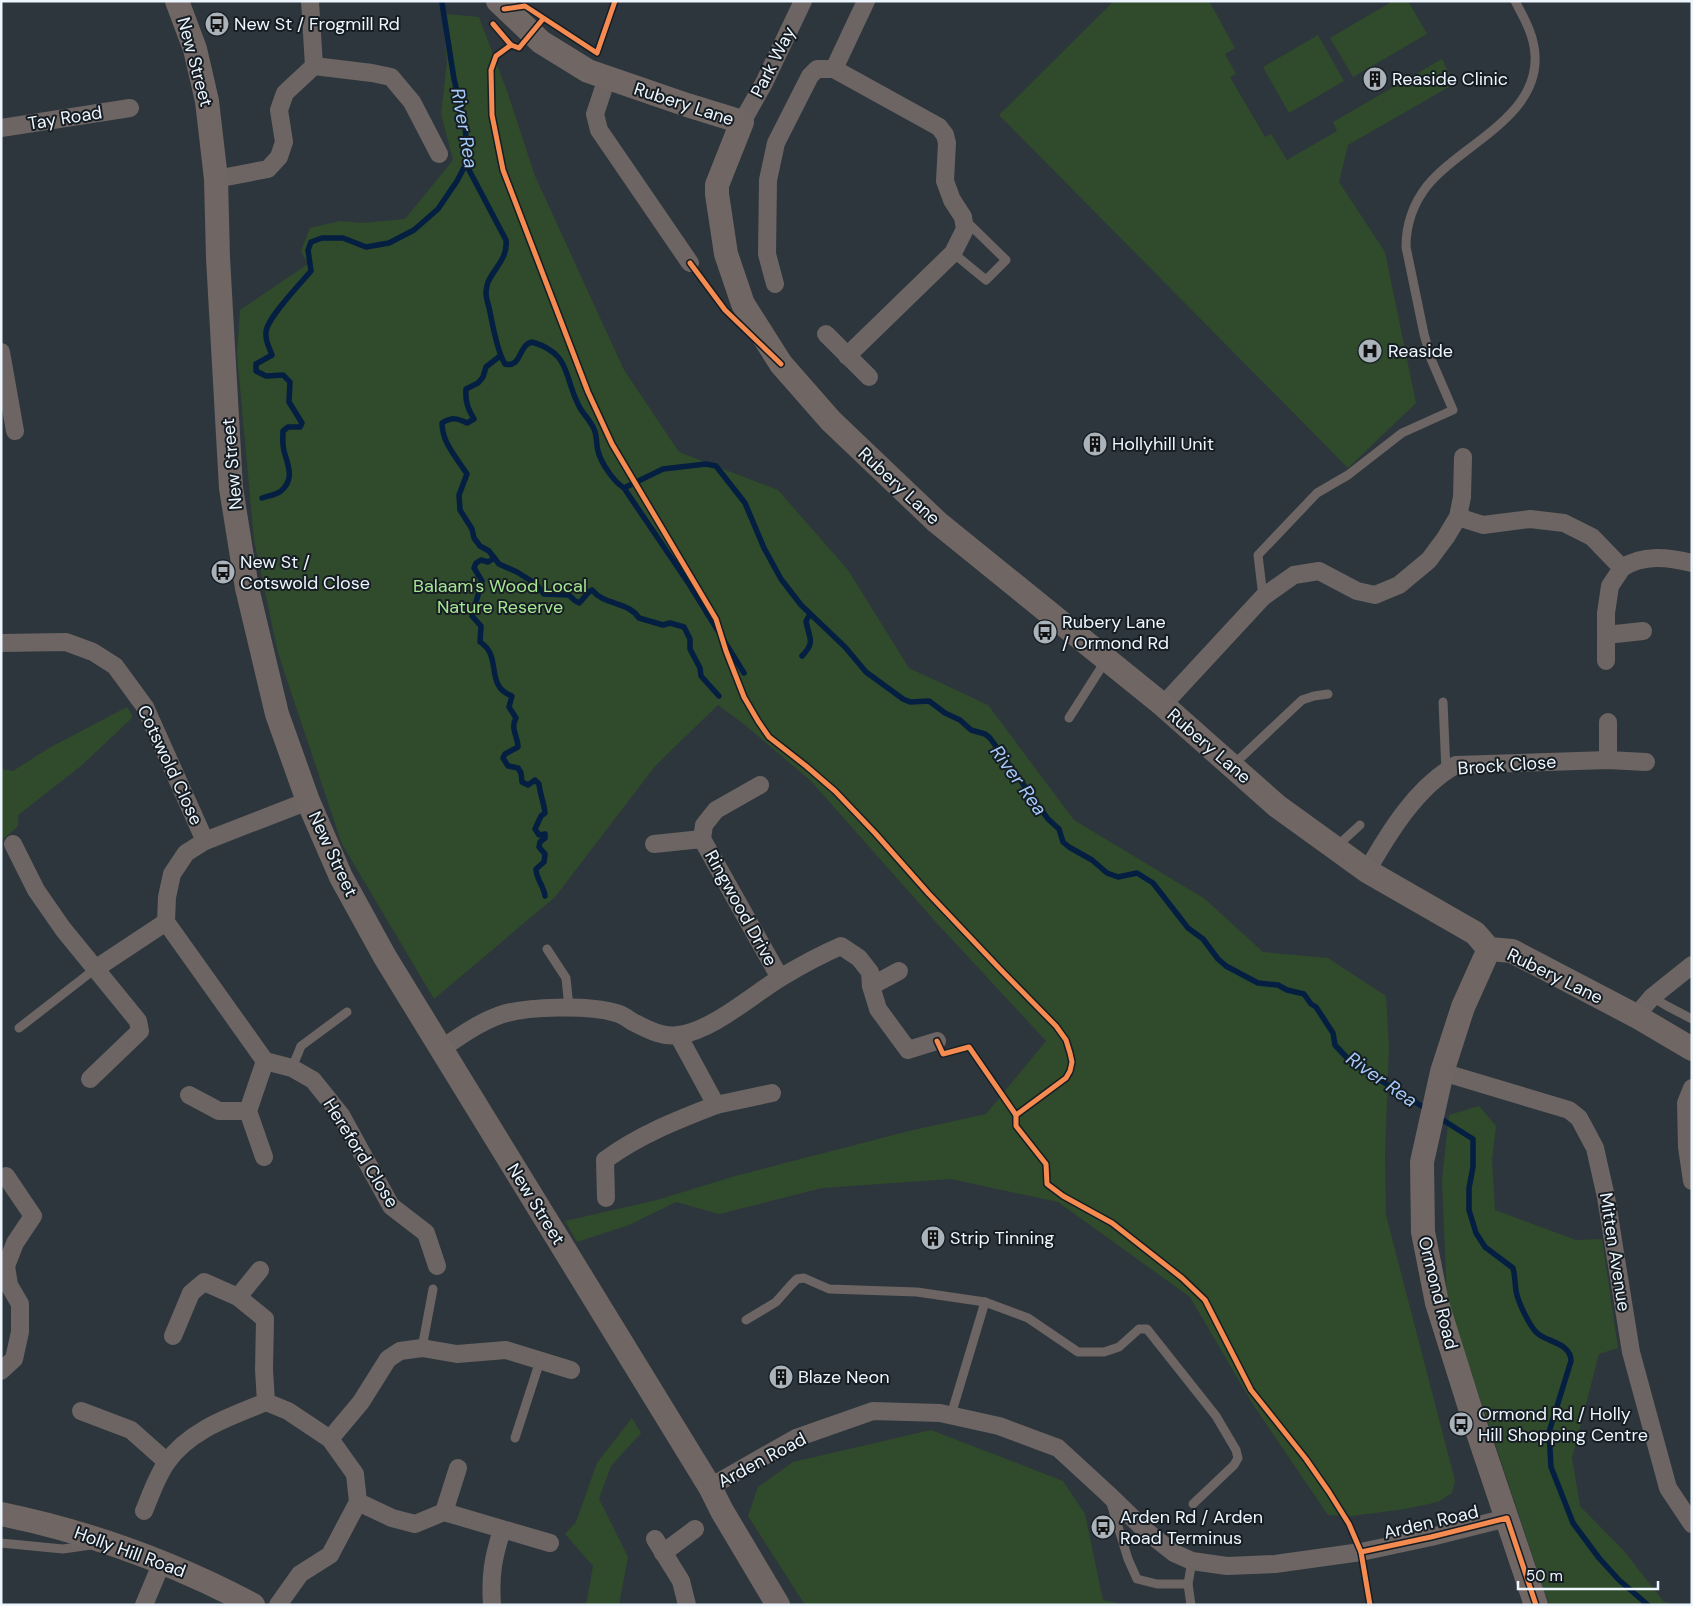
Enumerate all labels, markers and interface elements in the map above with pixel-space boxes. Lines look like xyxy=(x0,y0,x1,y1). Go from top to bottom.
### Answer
bus stop icon: New St / Frogmill Rd xyxy=(204,11,230,37)
place label: New St / Frogmill Rd xyxy=(234,12,400,36)
street label: New Street xyxy=(172,15,218,109)
street label: Park Way xyxy=(745,23,801,101)
building icon: Reaside Clinic xyxy=(1362,66,1388,92)
place label: Reaside Clinic xyxy=(1392,67,1508,91)
street label: Rubery Lane xyxy=(631,77,737,131)
water label: River Rea xyxy=(445,86,484,170)
street label: Tay Road xyxy=(26,100,104,136)
hospital icon: Reaside xyxy=(1357,338,1383,364)
place label: Reaside xyxy=(1388,339,1453,363)
street label: New Street xyxy=(216,417,248,511)
building icon: Hollyhill Unit xyxy=(1082,431,1108,457)
place label: Hollyhill Unit xyxy=(1112,432,1214,456)
street label: Rubery Lane xyxy=(853,442,945,530)
place label: New St / Cotswold Close xyxy=(240,550,370,595)
bus stop icon: New St / Cotswold Close xyxy=(210,559,236,585)
park label: Balaam's Wood Local Nature Reserve xyxy=(413,574,587,619)
place label: Rubery Lane / Ormond Rd xyxy=(1062,610,1169,655)
bus stop icon: Rubery Lane / Ormond Rd xyxy=(1032,619,1058,645)
street label: Cotswold Close xyxy=(132,701,208,829)
street label: Rubery Lane xyxy=(1162,703,1256,789)
water label: River Rea xyxy=(985,740,1053,821)
street label: Brock Close xyxy=(1457,750,1557,780)
street label: New Street xyxy=(303,807,363,901)
street label: Ringwood Drive xyxy=(699,846,783,970)
street label: Rubery Lane xyxy=(1503,942,1607,1010)
water label: River Rea xyxy=(1341,1046,1422,1113)
street label: Hereford Close xyxy=(318,1094,404,1212)
street label: New Street xyxy=(501,1159,571,1249)
street label: Mitten Avenue xyxy=(1594,1191,1636,1313)
building icon: Strip Tinning xyxy=(920,1225,946,1251)
place label: Strip Tinning xyxy=(950,1226,1054,1250)
street label: Ormond Road xyxy=(1412,1234,1464,1352)
building icon: Blaze Neon xyxy=(768,1364,794,1390)
place label: Blaze Neon xyxy=(798,1365,890,1389)
place label: Ormond Rd / Holly Hill Shopping Centre xyxy=(1478,1402,1648,1447)
bus stop icon: Ormond Rd / Holly Hill Shopping Centre xyxy=(1448,1411,1474,1437)
street label: Arden Road xyxy=(714,1427,810,1493)
street label: Arden Road xyxy=(1381,1499,1481,1545)
place label: Arden Rd / Arden Road Terminus xyxy=(1120,1505,1263,1550)
bus stop icon: Arden Rd / Arden Road Terminus xyxy=(1090,1514,1116,1540)
street label: Holly Hill Road xyxy=(71,1521,189,1583)
scale bar xyxy=(1518,1558,1658,1590)
text: 50 m xyxy=(1526,1566,1563,1586)

